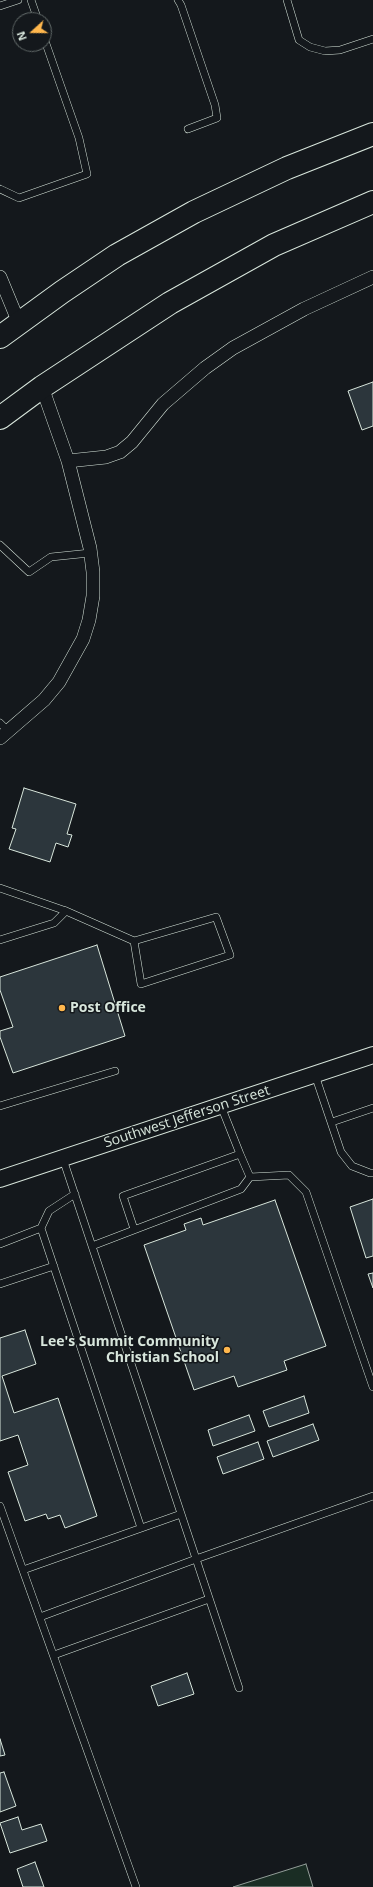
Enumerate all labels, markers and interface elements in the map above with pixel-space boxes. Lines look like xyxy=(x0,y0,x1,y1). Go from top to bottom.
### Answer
north arrow xyxy=(12,12,52,52)
text: N xyxy=(13,29,30,43)
place label: Post Office xyxy=(70,1000,146,1016)
marker: Post Office xyxy=(57,1003,67,1013)
street label: Southwest Jefferson Street xyxy=(102,1082,272,1152)
place label: Lee's Summit Community Christian School xyxy=(40,1334,219,1366)
marker: Lee's Summit Community Christian School xyxy=(222,1345,232,1355)

